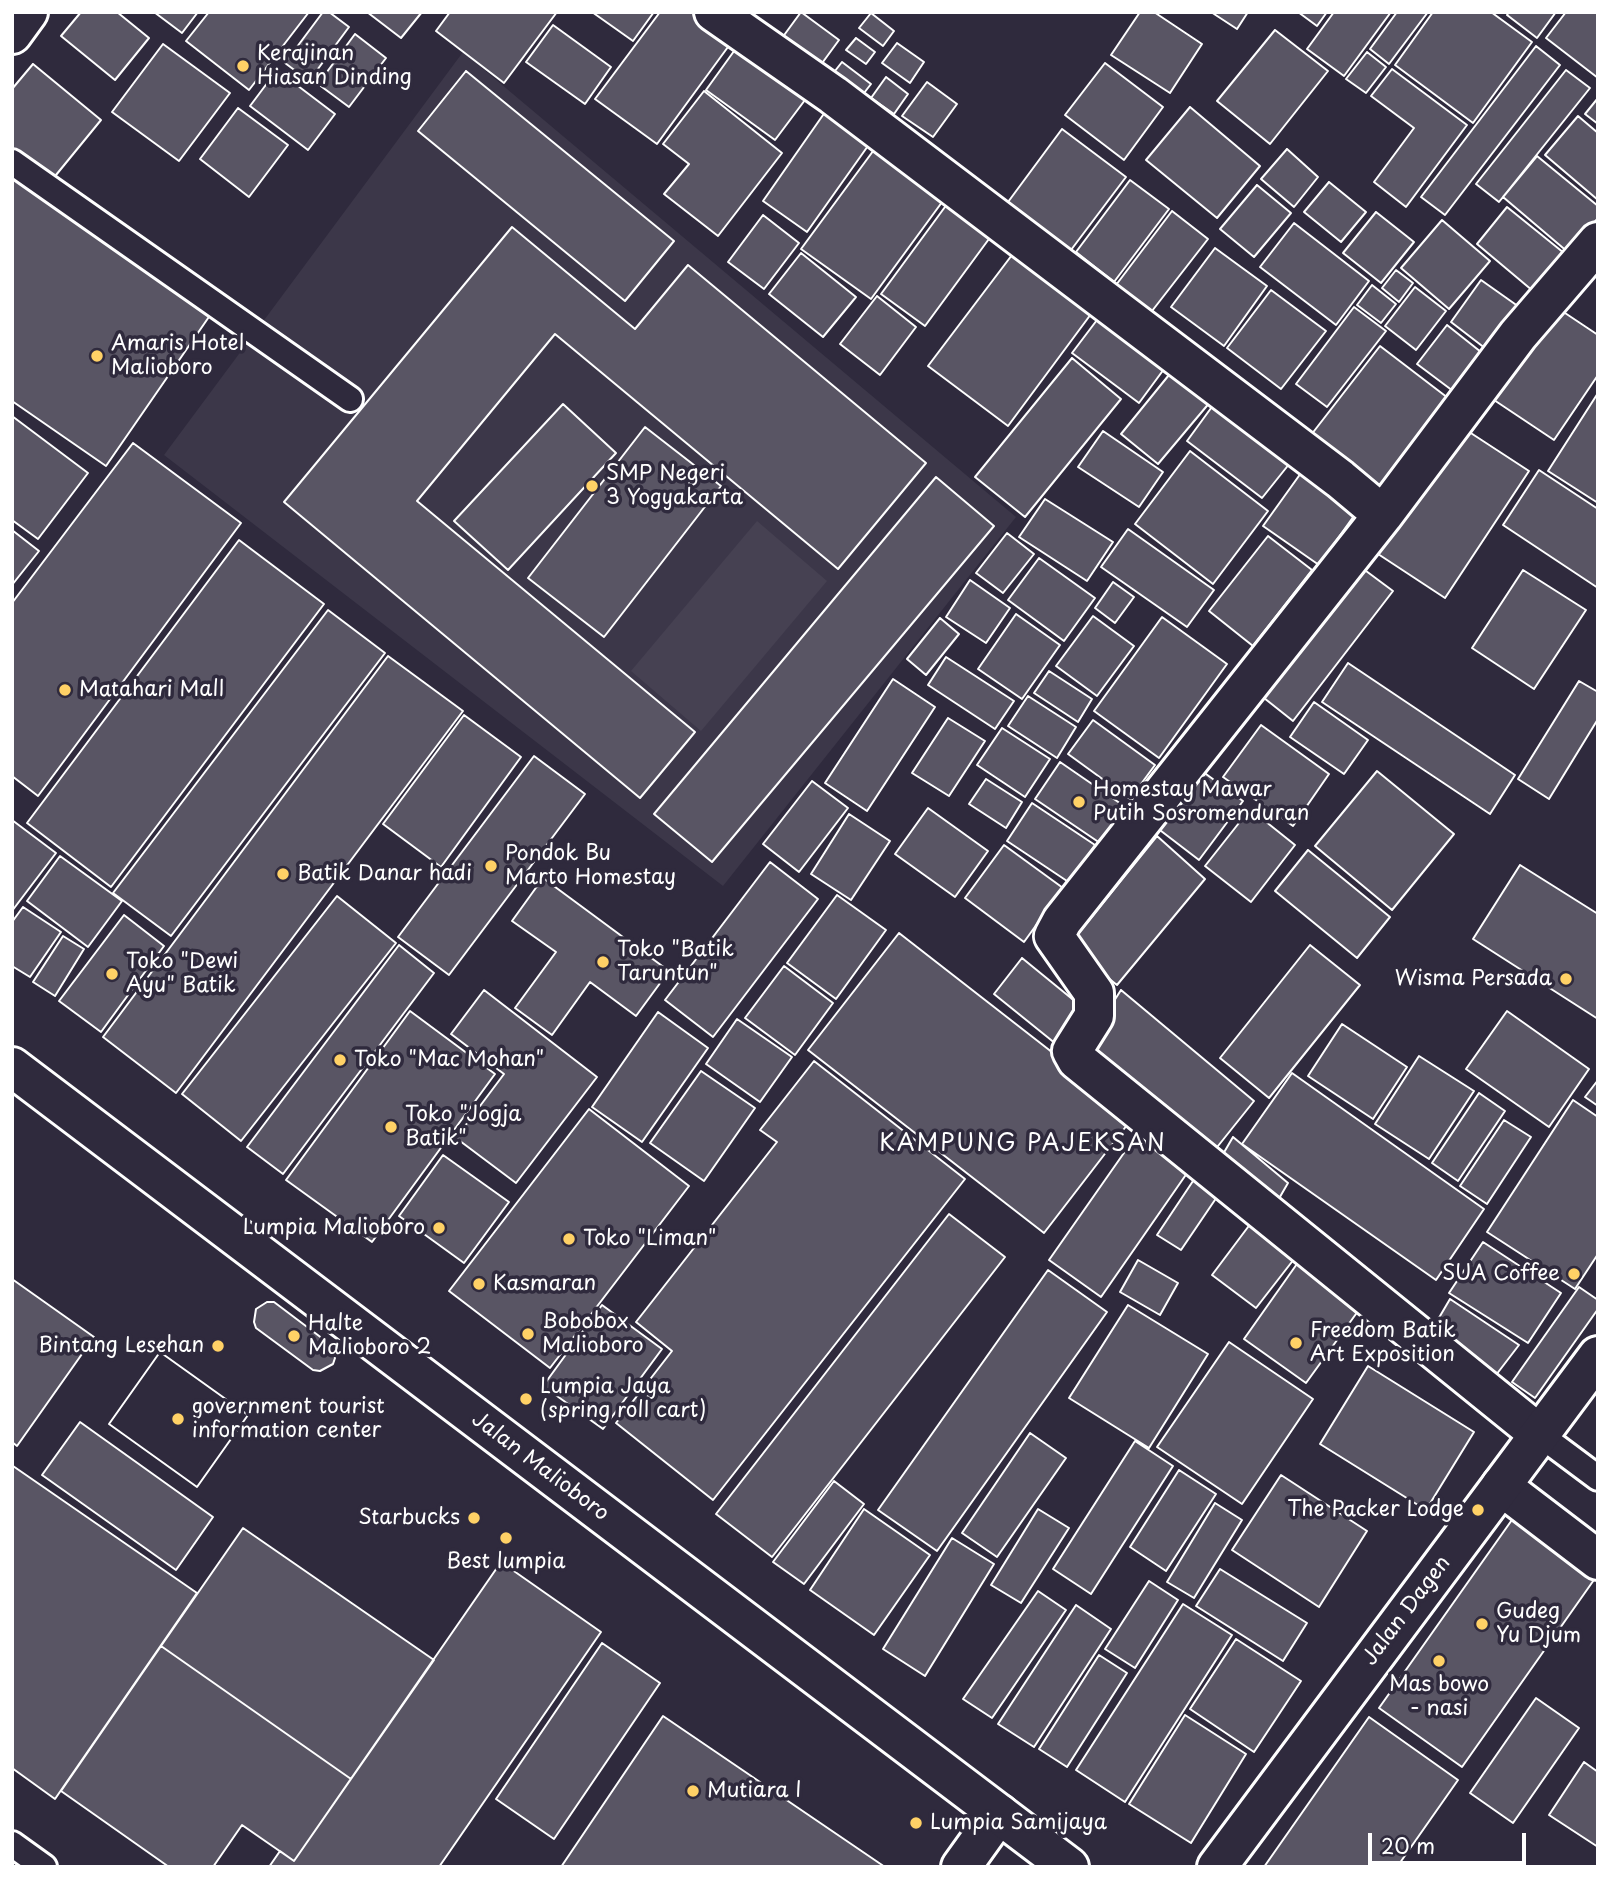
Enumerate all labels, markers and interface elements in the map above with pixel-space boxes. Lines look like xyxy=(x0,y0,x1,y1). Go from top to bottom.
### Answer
place label: Kerajinan Hiasan Dinding xyxy=(257,41,412,91)
marker: Kerajinan Hiasan Dinding xyxy=(235,58,251,74)
place label: Amaris Hotel Malioboro xyxy=(111,331,244,381)
marker: Amaris Hotel Malioboro xyxy=(89,348,105,364)
place label: SMP Negeri 3 Yogyakarta xyxy=(606,461,743,511)
marker: SMP Negeri 3 Yogyakarta xyxy=(584,478,600,494)
place label: Matahari Mall xyxy=(79,677,224,703)
marker: Matahari Mall xyxy=(57,682,73,698)
place label: Homestay Mawar Putih Sosromenduran xyxy=(1093,777,1309,827)
marker: Homestay Mawar Putih Sosromenduran xyxy=(1071,794,1087,810)
place label: Pondok Bu Marto Homestay xyxy=(505,841,676,891)
marker: Pondok Bu Marto Homestay xyxy=(483,858,499,874)
place label: Batik Danar hadi xyxy=(297,861,472,887)
marker: Batik Danar hadi xyxy=(275,866,291,882)
place label: Toko "Batik Taruntun" xyxy=(617,937,734,987)
place label: Toko "Dewi Ayu" Batik xyxy=(126,949,238,999)
marker: Toko "Batik Taruntun" xyxy=(595,954,611,970)
marker: Toko "Dewi Ayu" Batik xyxy=(104,966,120,982)
place label: Wisma Persada xyxy=(1395,966,1552,992)
marker: Wisma Persada xyxy=(1558,971,1574,987)
place label: Toko "Mac Mohan" xyxy=(354,1047,544,1073)
marker: Toko "Mac Mohan" xyxy=(332,1052,348,1068)
place label: Toko "Jogja Batik" xyxy=(405,1102,521,1152)
marker: Toko "Jogja Batik" xyxy=(383,1119,399,1135)
district label: KAMPUNG PAJEKSAN xyxy=(881,1131,1165,1159)
place label: Lumpia Malioboro xyxy=(243,1215,425,1241)
marker: Lumpia Malioboro xyxy=(431,1220,447,1236)
place label: Toko "Liman" xyxy=(583,1226,716,1252)
marker: Toko "Liman" xyxy=(561,1231,577,1247)
place label: SUA Coffee xyxy=(1442,1261,1560,1287)
marker: SUA Coffee xyxy=(1566,1266,1582,1282)
place label: Kasmaran xyxy=(493,1271,596,1297)
marker: Kasmaran xyxy=(471,1276,487,1292)
place label: Bobobox Malioboro xyxy=(542,1309,644,1359)
place label: Halte Malioboro 2 xyxy=(308,1311,431,1361)
place label: Freedom Batik Art Exposition xyxy=(1310,1318,1456,1368)
marker: Bobobox Malioboro xyxy=(520,1326,536,1342)
marker: Halte Malioboro 2 xyxy=(286,1328,302,1344)
place label: Bintang Lesehan xyxy=(38,1333,204,1359)
marker: Freedom Batik Art Exposition xyxy=(1288,1335,1304,1351)
marker: Bintang Lesehan xyxy=(210,1338,226,1354)
place label: Lumpia Jaya (spring roll cart) xyxy=(540,1374,706,1424)
marker: Lumpia Jaya (spring roll cart) xyxy=(518,1391,534,1407)
place label: government tourist information center xyxy=(192,1394,385,1444)
street label: Jalan Malioboro xyxy=(466,1407,614,1527)
marker: government tourist information center xyxy=(170,1411,186,1427)
place label: The Packer Lodge xyxy=(1287,1497,1464,1523)
marker: The Packer Lodge xyxy=(1470,1502,1486,1518)
place label: Starbucks xyxy=(358,1505,460,1531)
marker: Starbucks xyxy=(466,1510,482,1526)
marker: Best lumpia xyxy=(498,1530,514,1546)
place label: Best lumpia xyxy=(447,1549,565,1575)
street label: Jalan Dagen xyxy=(1358,1551,1456,1671)
place label: Gudeg Yu Djum xyxy=(1496,1599,1581,1649)
marker: Gudeg Yu Djum xyxy=(1474,1616,1490,1632)
marker: Mas bowo - nasi xyxy=(1431,1653,1447,1669)
place label: Mas bowo - nasi xyxy=(1389,1672,1489,1722)
place label: Mutiara I xyxy=(707,1778,802,1804)
marker: Mutiara I xyxy=(685,1783,701,1799)
place label: Lumpia Samijaya xyxy=(930,1810,1107,1836)
marker: Lumpia Samijaya xyxy=(908,1815,924,1831)
scale bar xyxy=(1372,1820,1530,1864)
text: 20 m xyxy=(1381,1829,1435,1861)

